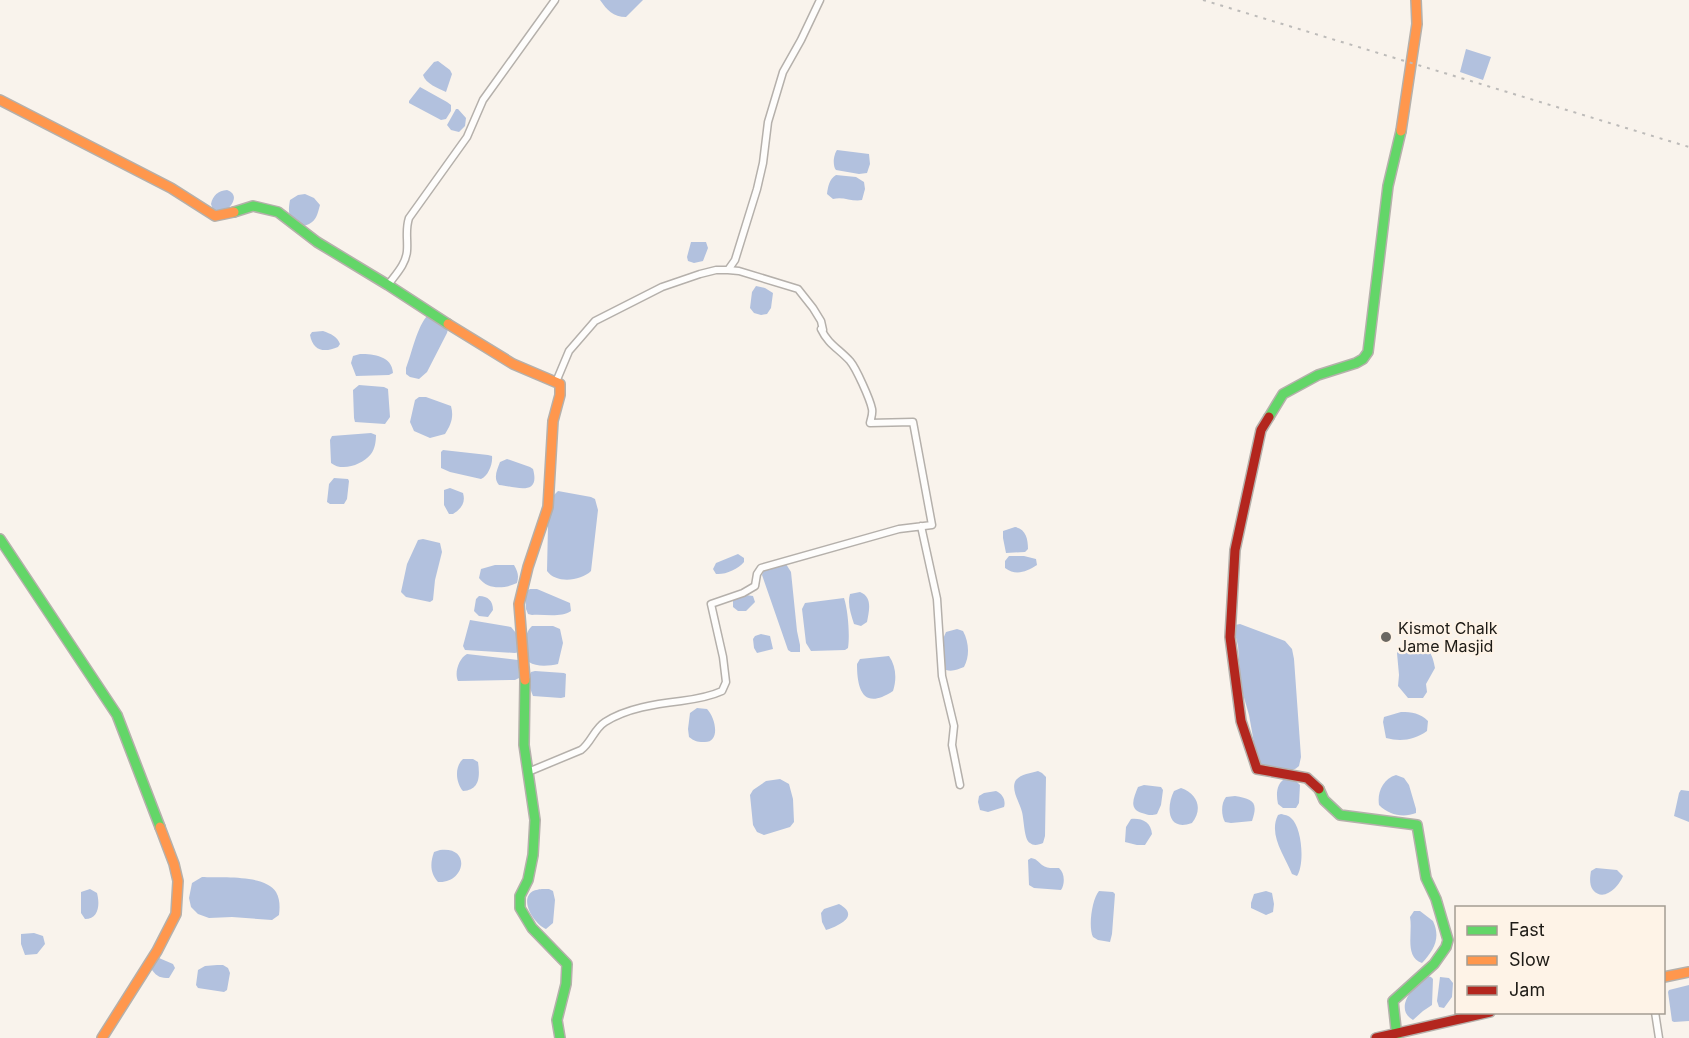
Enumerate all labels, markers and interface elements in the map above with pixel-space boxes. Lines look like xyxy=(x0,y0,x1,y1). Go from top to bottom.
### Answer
place label: Kismot Chalk Jame Masjid xyxy=(1398,618,1498,656)
marker: Kismot Chalk Jame Masjid xyxy=(1379,630,1393,644)
legend xyxy=(1455,906,1665,1014)
text: Fast xyxy=(1509,919,1545,940)
text: Slow xyxy=(1509,949,1550,970)
text: Jam xyxy=(1509,979,1545,1000)

